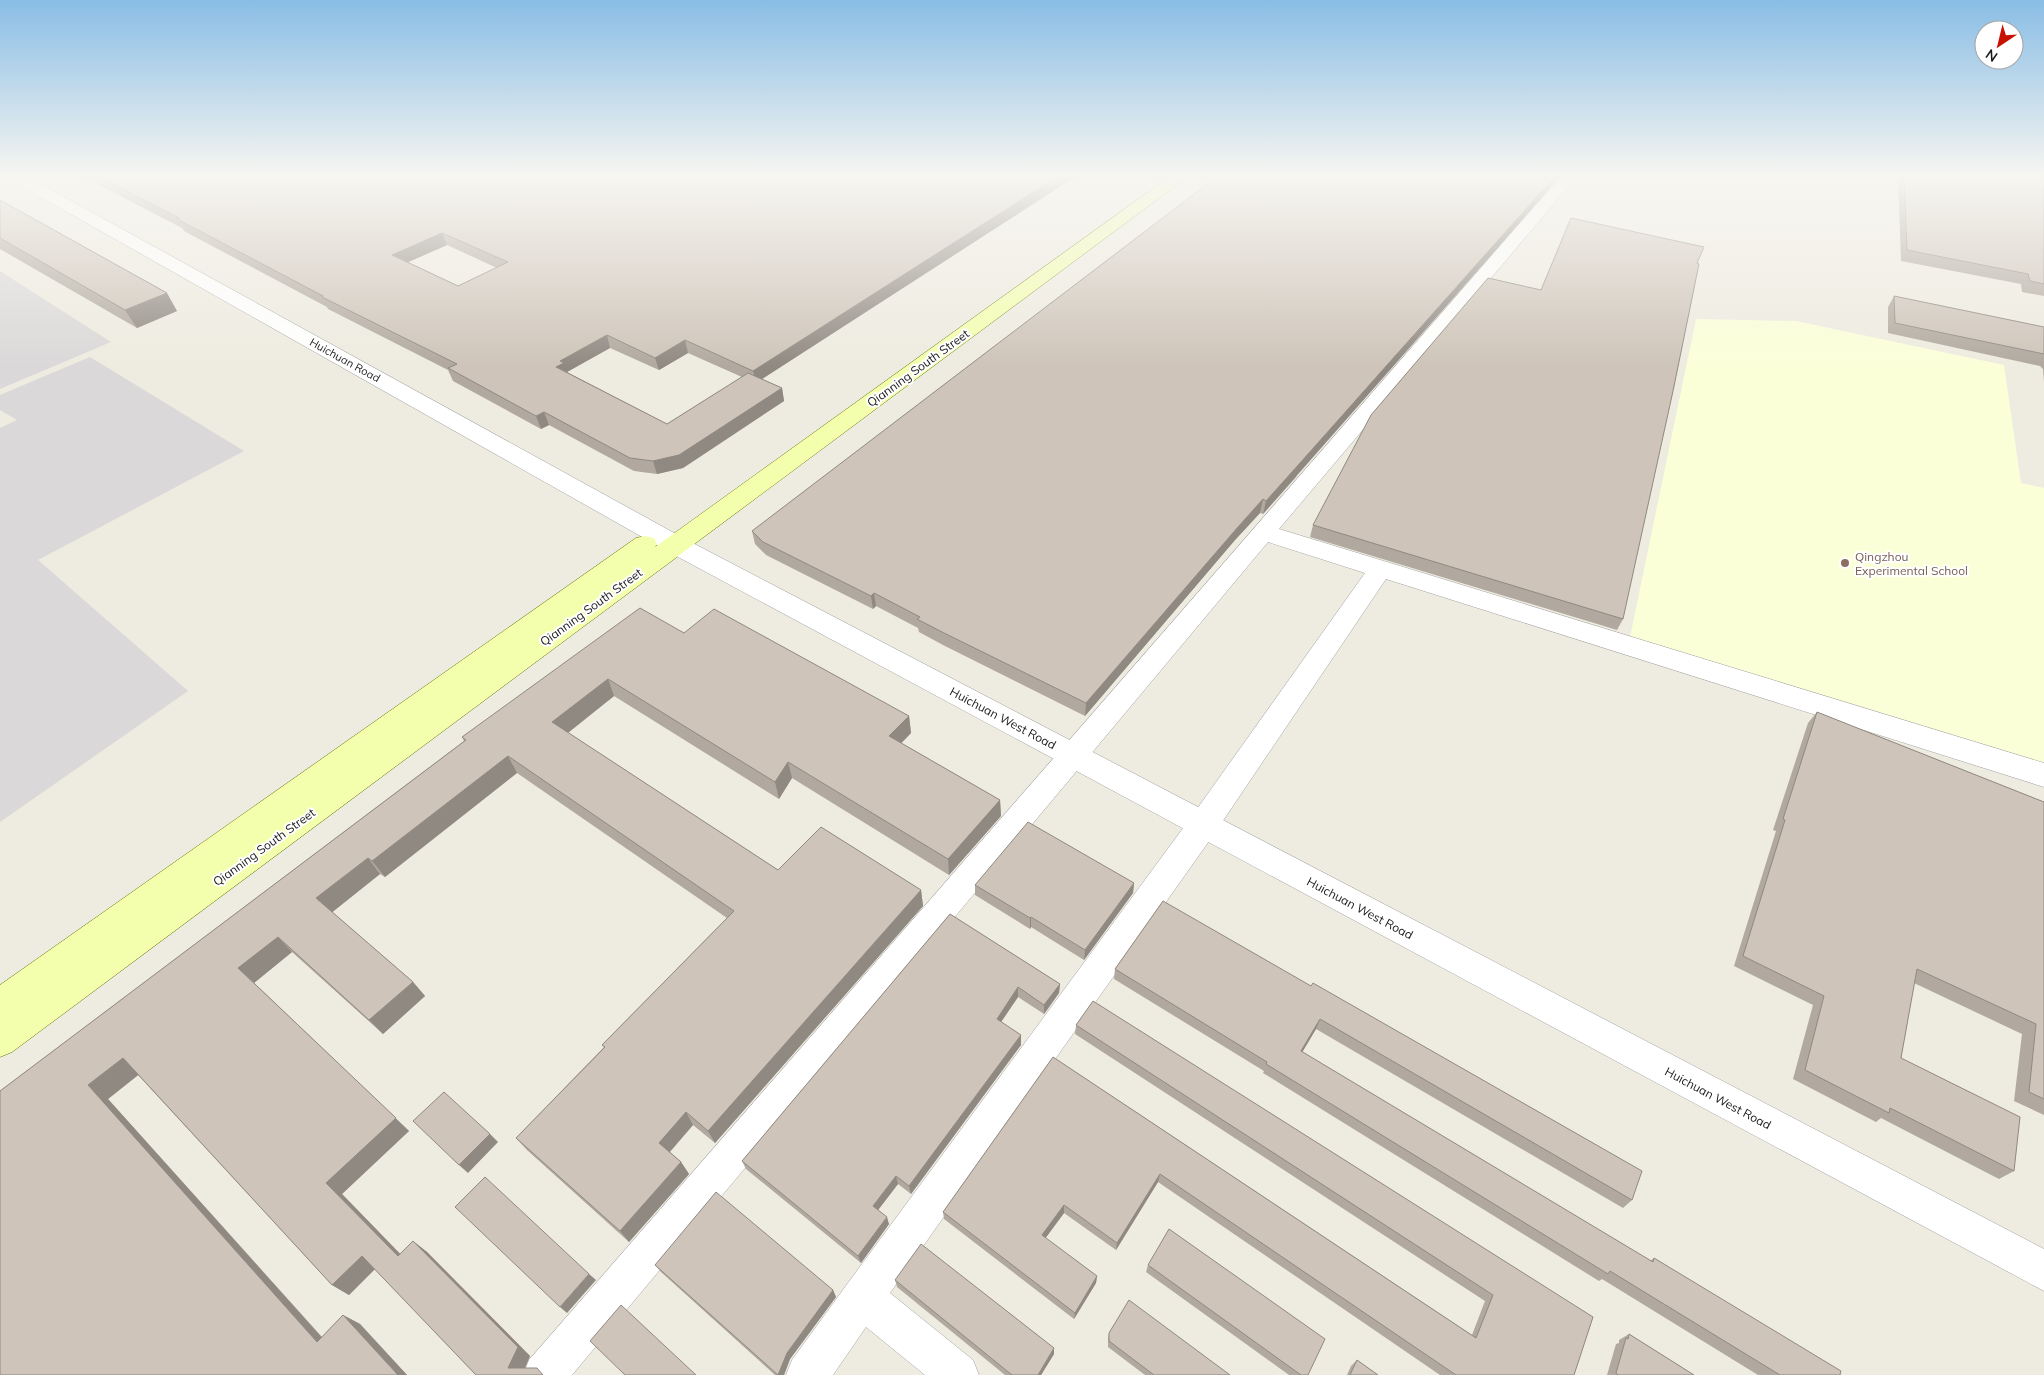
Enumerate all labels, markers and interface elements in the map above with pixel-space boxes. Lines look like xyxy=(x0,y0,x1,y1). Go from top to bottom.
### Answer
north arrow xyxy=(1974,20,2024,70)
text: N xyxy=(1982,45,2001,66)
street label: Qianning South Street xyxy=(864,326,972,410)
street label: Huichuan Road xyxy=(307,335,383,385)
place label: Qingzhou Experimental School xyxy=(1855,549,1968,578)
marker: Qingzhou Experimental School xyxy=(1839,557,1851,569)
street label: Qianning South Street xyxy=(537,565,645,649)
street label: Huichuan West Road xyxy=(947,684,1059,752)
street label: Qianning South Street xyxy=(210,805,318,889)
street label: Huichuan West Road xyxy=(1304,874,1416,942)
street label: Huichuan West Road xyxy=(1662,1064,1774,1132)

